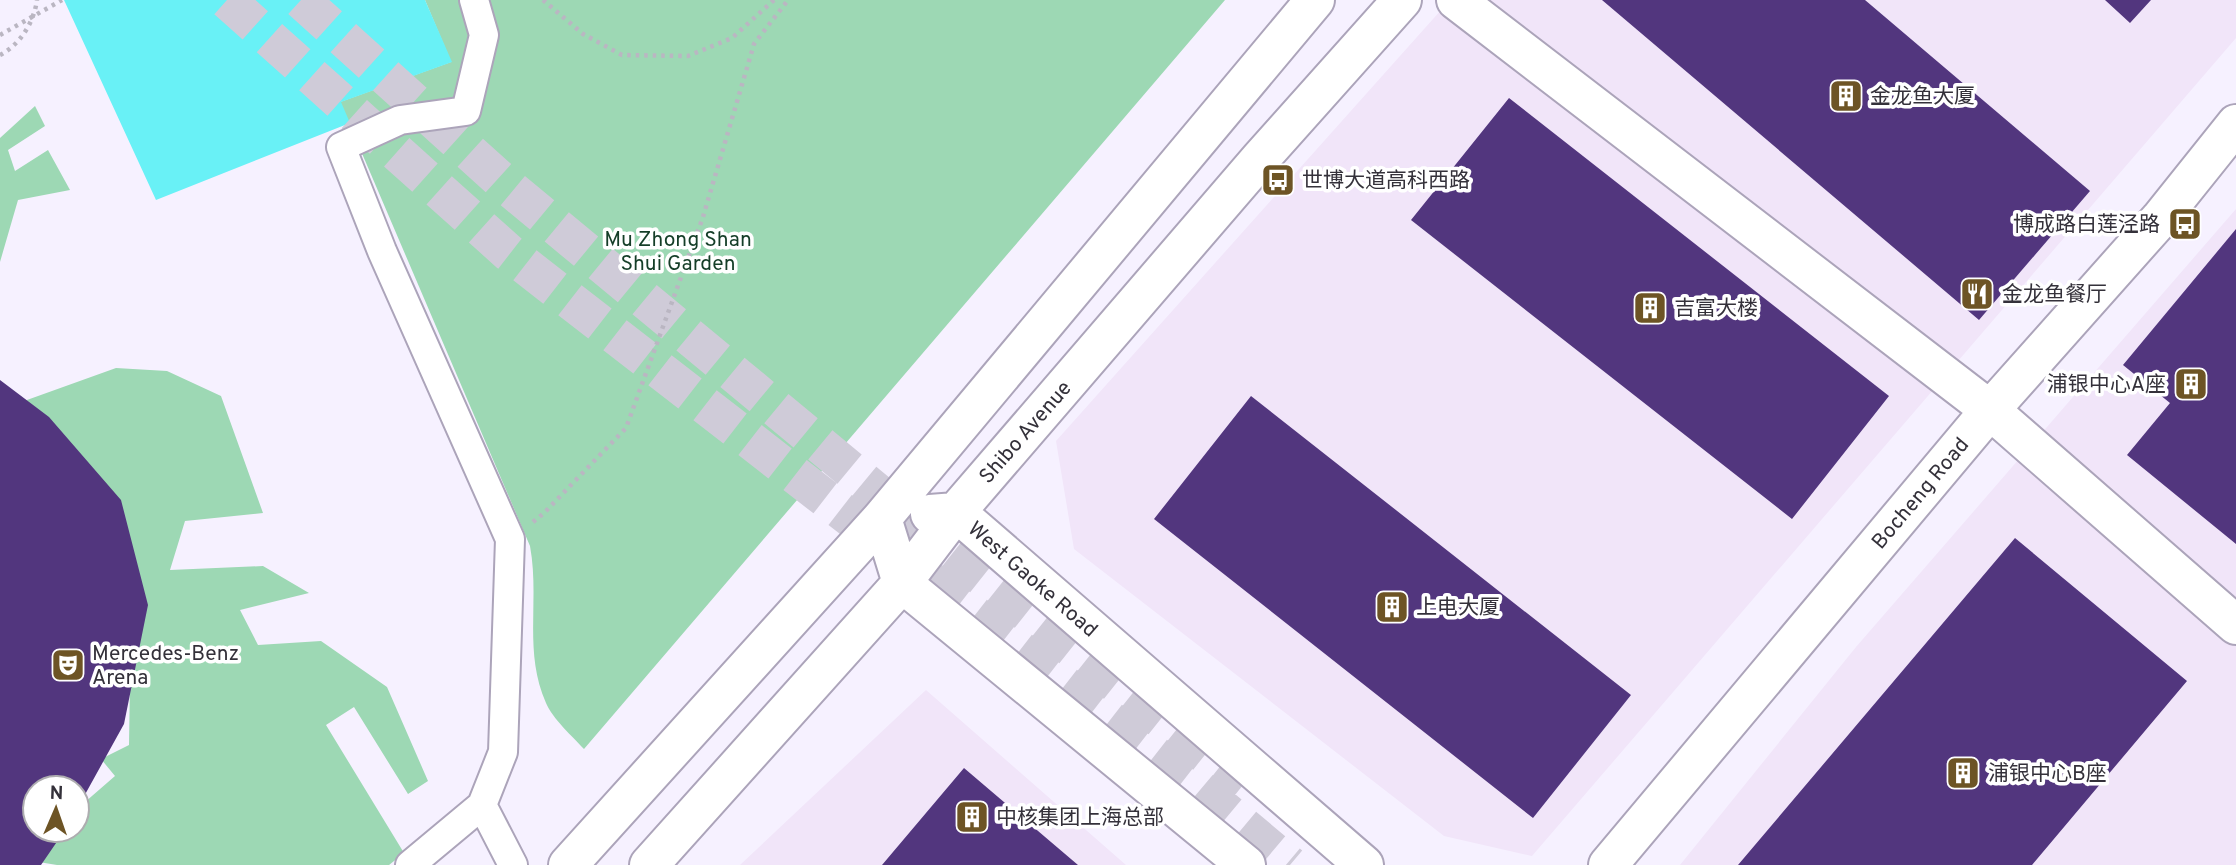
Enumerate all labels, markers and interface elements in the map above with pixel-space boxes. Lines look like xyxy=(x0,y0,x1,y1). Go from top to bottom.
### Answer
building icon: 金龙鱼大厦 xyxy=(1827,77,1865,115)
place label: 金龙鱼大厦 xyxy=(1870,84,1975,111)
bus stop icon: 世博大道高科西路 xyxy=(1259,161,1297,199)
place label: 世博大道高科西路 xyxy=(1302,168,1470,195)
bus stop icon: 博成路白莲泾路 xyxy=(2166,205,2204,243)
place label: 博成路白莲泾路 xyxy=(2013,212,2160,239)
park label: Mu Zhong Shan Shui Garden xyxy=(604,227,752,278)
restaurant icon: 金龙鱼餐厅 xyxy=(1958,275,1996,313)
place label: 金龙鱼餐厅 xyxy=(2002,282,2107,309)
building icon: 吉富大楼 xyxy=(1631,289,1669,327)
place label: 吉富大楼 xyxy=(1674,296,1758,323)
building icon: 浦银中心A座 xyxy=(2172,365,2210,403)
place label: 浦银中心A座 xyxy=(2047,372,2166,399)
street label: Shibo Avenue xyxy=(974,376,1078,490)
street label: Bocheng Road xyxy=(1867,433,1976,555)
street label: West Gaoke Road xyxy=(961,516,1103,644)
building icon: 上电大厦 xyxy=(1373,588,1411,626)
place label: 上电大厦 xyxy=(1416,595,1500,622)
place label: Mercedes-Benz Arena xyxy=(92,641,239,692)
theatre icon: Mercedes-Benz Arena xyxy=(49,646,87,684)
building icon: 浦银中心B座 xyxy=(1944,754,1982,792)
place label: 浦银中心B座 xyxy=(1988,761,2107,788)
north arrow xyxy=(21,774,91,844)
text: N xyxy=(49,782,64,806)
building icon: 中核集团上海总部 xyxy=(953,798,991,836)
place label: 中核集团上海总部 xyxy=(996,805,1164,832)

